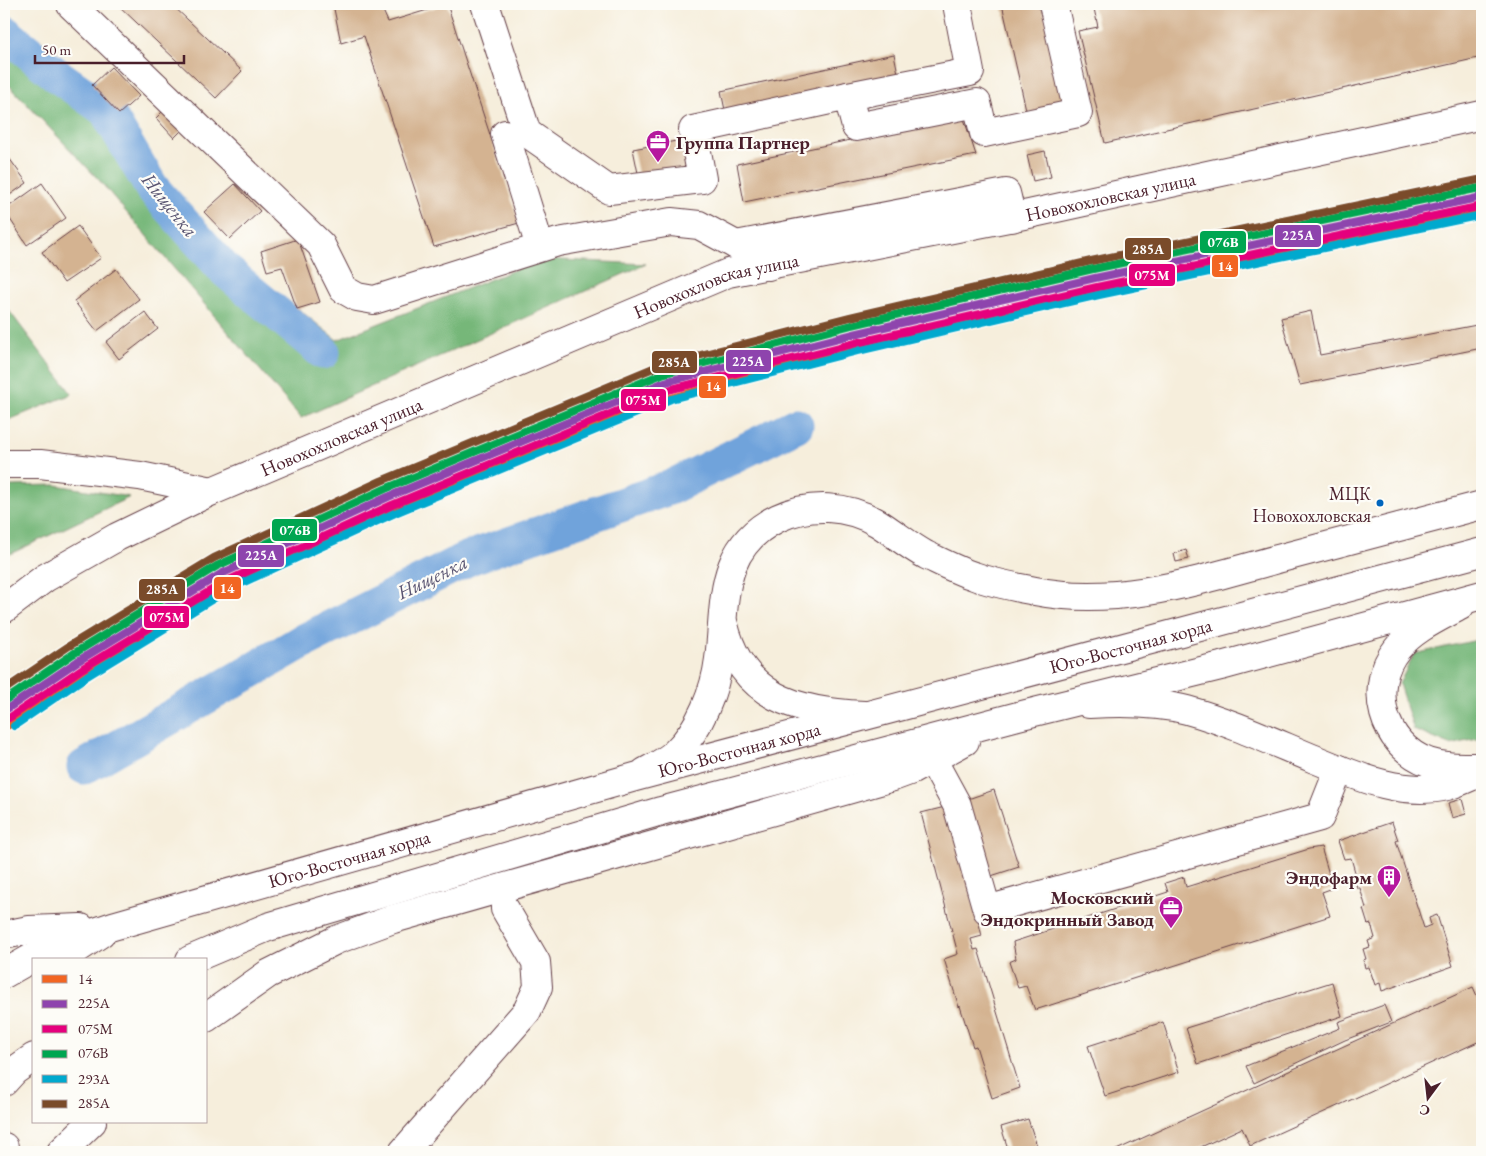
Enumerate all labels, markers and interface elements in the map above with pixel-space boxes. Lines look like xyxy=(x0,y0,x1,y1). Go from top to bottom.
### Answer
scale bar xyxy=(35,32,184,64)
text: 50 m xyxy=(42,40,71,59)
office icon: Группа Партнер xyxy=(645,129,671,163)
place label: Группа Партнер xyxy=(676,130,810,155)
street label: Новохохловская улица xyxy=(1023,165,1198,227)
water label: Нищенка xyxy=(136,167,204,242)
line badge: 225А xyxy=(1274,224,1322,248)
text: 225А xyxy=(1282,226,1315,244)
line badge: 076В xyxy=(1199,230,1247,254)
text: 076В xyxy=(1208,233,1239,251)
line badge: 285А xyxy=(1124,237,1172,261)
text: 285А xyxy=(1132,240,1165,258)
street label: Новохохловская улица xyxy=(629,247,801,324)
line badge: 14 xyxy=(1211,254,1239,278)
text: 14 xyxy=(1218,257,1233,275)
line badge: 075М xyxy=(1128,263,1176,287)
text: 075М xyxy=(1134,266,1170,284)
line badge: 225А xyxy=(725,349,772,373)
line badge: 285А xyxy=(651,350,698,374)
text: 225А xyxy=(732,352,765,370)
text: 285А xyxy=(658,353,691,371)
line badge: 14 xyxy=(698,375,727,399)
text: 14 xyxy=(706,377,721,395)
line badge: 075М xyxy=(620,388,667,412)
street label: Новохохловская улица xyxy=(256,391,426,482)
text: 075М xyxy=(625,391,661,409)
place label: МЦК Новохохловская xyxy=(1252,482,1371,527)
marker: МЦК Новохохловская xyxy=(1375,498,1385,508)
line badge: 076В xyxy=(271,518,318,542)
text: 076В xyxy=(280,521,311,539)
line badge: 225А xyxy=(237,544,285,568)
text: 225А xyxy=(245,546,278,564)
water label: Нищенка xyxy=(392,549,472,606)
line badge: 14 xyxy=(213,576,242,600)
line badge: 285А xyxy=(138,578,186,602)
text: 14 xyxy=(220,579,235,597)
text: 285А xyxy=(146,580,179,598)
line badge: 075М xyxy=(143,605,190,629)
text: 075М xyxy=(149,608,185,626)
street label: Юго-Восточная хорда xyxy=(1046,612,1215,679)
street label: Юго-Восточная хорда xyxy=(655,716,823,783)
street label: Юго-Восточная хорда xyxy=(265,824,433,894)
building icon: Эндофарм xyxy=(1376,864,1402,898)
place label: Эндофарм xyxy=(1286,865,1372,890)
place label: Московский Эндокринный Завод xyxy=(980,885,1154,932)
office icon: Московский Эндокринный Завод xyxy=(1158,895,1184,929)
legend xyxy=(32,958,208,1124)
text: 14 xyxy=(78,969,93,988)
text: 225А xyxy=(78,993,111,1012)
text: 075М xyxy=(78,1019,113,1038)
text: 076В xyxy=(78,1043,109,1062)
text: 293А xyxy=(78,1069,111,1088)
north arrow xyxy=(1404,1074,1454,1124)
text: 285А xyxy=(78,1093,111,1112)
text: С xyxy=(1417,1101,1432,1121)

